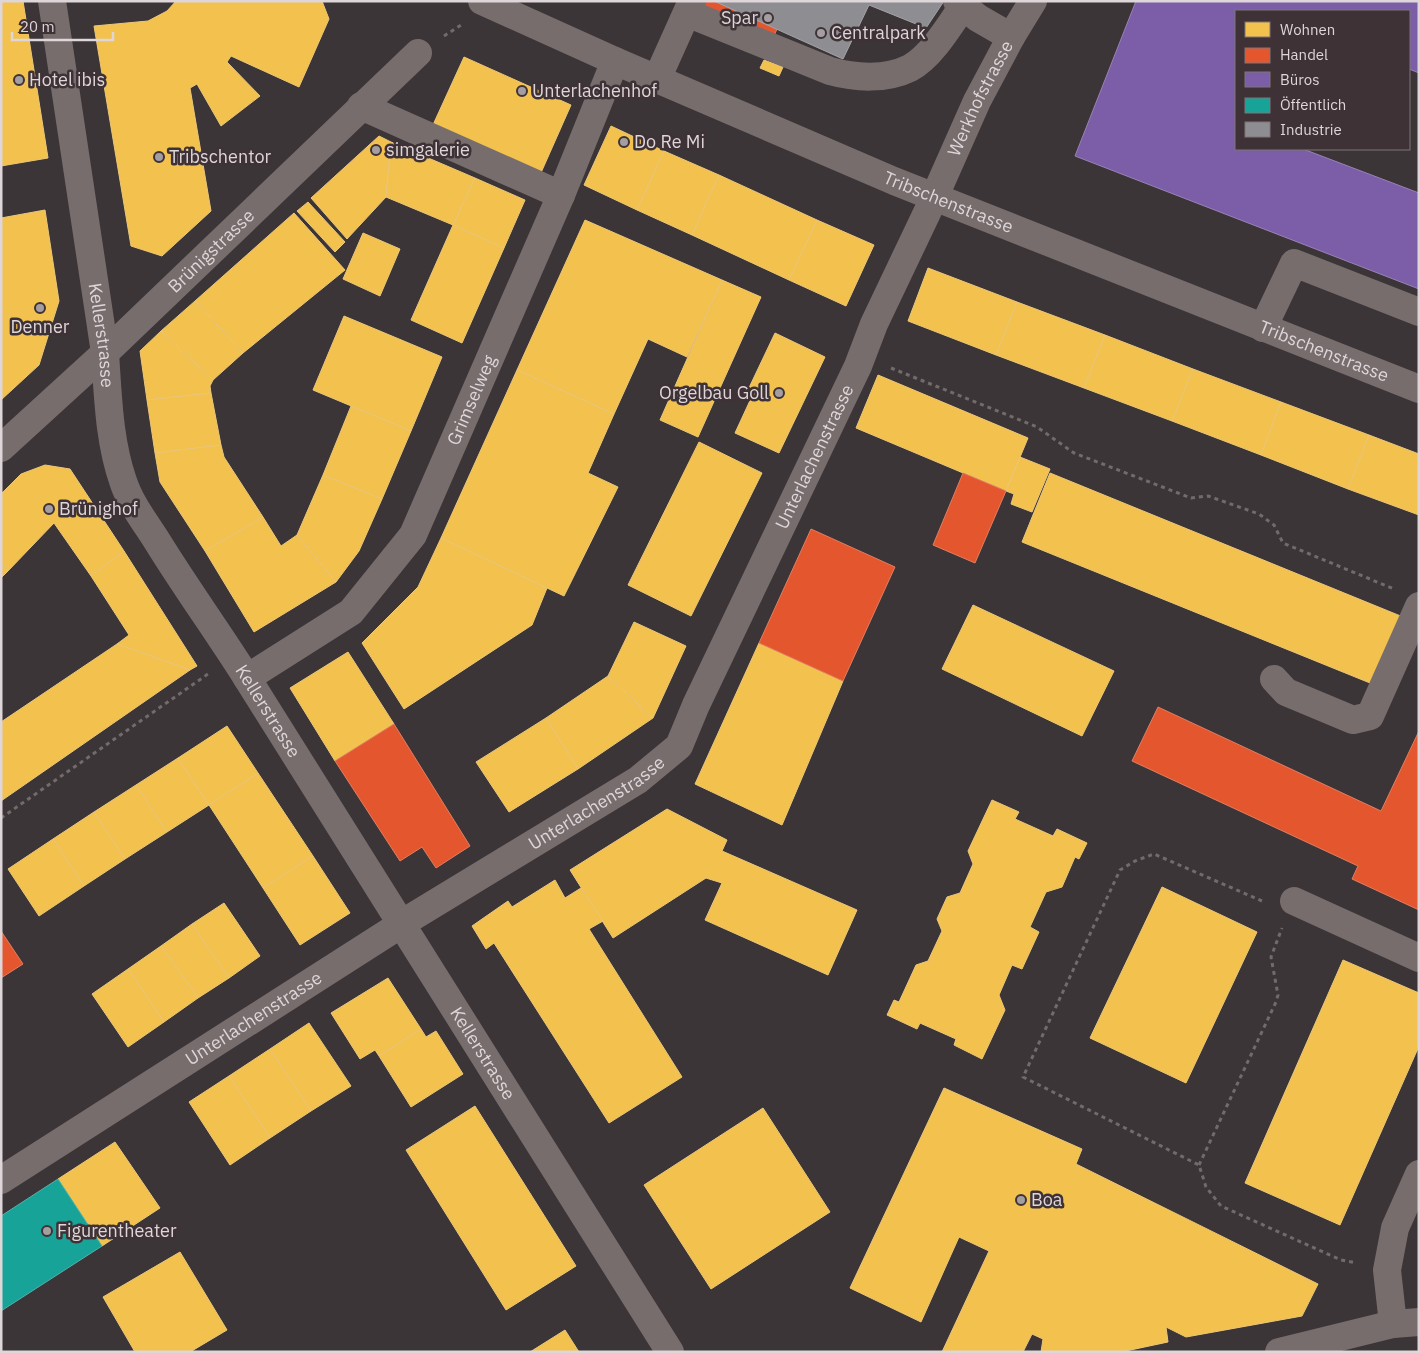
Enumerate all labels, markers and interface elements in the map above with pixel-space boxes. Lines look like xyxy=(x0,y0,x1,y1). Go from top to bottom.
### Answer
place label: Spar xyxy=(721,6,758,29)
scale bar xyxy=(12,10,114,42)
legend xyxy=(1235,10,1410,150)
marker: Spar xyxy=(762,12,774,24)
text: 20 m xyxy=(20,17,55,36)
text: Wohnen xyxy=(1280,20,1335,39)
place label: Centralpark xyxy=(831,21,926,44)
marker: Centralpark xyxy=(815,27,827,39)
street label: Werkhofstrasse xyxy=(942,36,1018,160)
text: Handel xyxy=(1280,45,1328,64)
place label: Hotel ibis xyxy=(29,68,105,91)
text: Büros xyxy=(1280,70,1319,89)
marker: Hotel ibis xyxy=(13,74,25,86)
place label: Unterlachenhof xyxy=(532,79,657,102)
marker: Unterlachenhof xyxy=(516,85,528,97)
text: Öffentlich xyxy=(1280,95,1346,114)
text: Industrie xyxy=(1280,120,1342,139)
place label: Do Re Mi xyxy=(634,130,705,153)
marker: Do Re Mi xyxy=(618,136,630,148)
place label: simgalerie xyxy=(386,138,470,161)
marker: simgalerie xyxy=(370,144,382,156)
place label: Tribschentor xyxy=(169,145,272,168)
marker: Tribschentor xyxy=(153,151,165,163)
street label: Tribschenstrasse xyxy=(880,166,1017,238)
street label: Brünigstrasse xyxy=(163,204,259,298)
street label: Kellerstrasse xyxy=(84,281,119,389)
marker: Denner xyxy=(34,302,46,314)
place label: Denner xyxy=(11,315,70,338)
street label: Tribschenstrasse xyxy=(1256,315,1392,387)
street label: Grimselweg xyxy=(442,351,501,449)
street label: Unterlachenstrasse xyxy=(770,380,859,533)
place label: Orgelbau Goll xyxy=(659,381,769,404)
marker: Orgelbau Goll xyxy=(773,387,785,399)
place label: Brünighof xyxy=(59,497,138,520)
marker: Brünighof xyxy=(43,503,55,515)
street label: Kellerstrasse xyxy=(230,660,306,762)
street label: Unterlachenstrasse xyxy=(524,751,669,855)
street label: Unterlachenstrasse xyxy=(181,966,326,1070)
street label: Kellerstrasse xyxy=(445,1002,521,1104)
place label: Boa xyxy=(1031,1188,1063,1211)
marker: Boa xyxy=(1015,1194,1027,1206)
place label: Figurentheater xyxy=(57,1219,177,1242)
marker: Figurentheater xyxy=(41,1225,53,1237)

